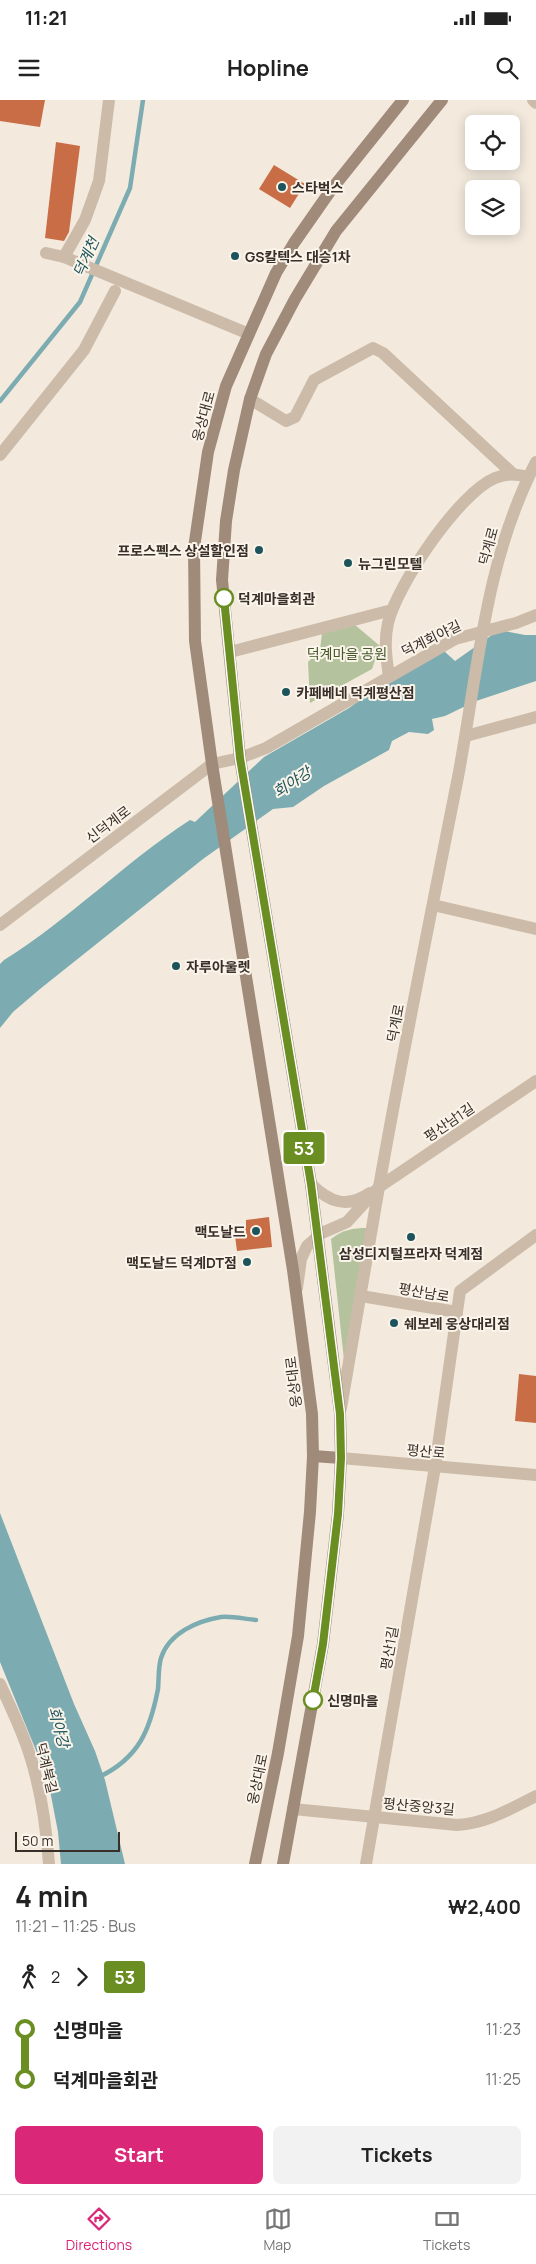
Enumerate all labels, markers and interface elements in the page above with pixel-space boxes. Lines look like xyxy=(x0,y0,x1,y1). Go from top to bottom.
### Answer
text: 11:21 xyxy=(25,5,68,31)
text: Hopline xyxy=(227,53,309,83)
icon: menu xyxy=(15,54,43,82)
icon: search xyxy=(493,54,521,82)
map controls xyxy=(465,115,520,235)
button: locate xyxy=(465,115,520,170)
place label: 스타벅스 xyxy=(292,178,344,197)
button: layers xyxy=(465,180,520,235)
marker: 스타벅스 xyxy=(276,181,288,193)
water label: 덕계천 xyxy=(68,232,105,280)
place label: GS칼텍스 대승1차 xyxy=(245,247,351,266)
marker: GS칼텍스 대승1차 xyxy=(229,250,241,262)
street label: 웅상대로 xyxy=(187,389,219,443)
street label: 덕계로 xyxy=(474,525,502,567)
place label: 프로스펙스 상설할인점 xyxy=(117,541,249,560)
marker: 프로스펙스 상설할인점 xyxy=(253,544,265,556)
place label: 뉴그린모텔 xyxy=(358,554,423,573)
marker: 뉴그린모텔 xyxy=(342,557,354,569)
marker: 덕계마을회관 xyxy=(214,588,234,608)
place label: 덕계마을회관 xyxy=(238,589,315,608)
street label: 덕계회야길 xyxy=(398,615,464,661)
park label: 덕계마을 공원 xyxy=(307,644,387,663)
place label: 카페베네 덕계평산점 xyxy=(296,683,415,702)
marker: 카페베네 덕계평산점 xyxy=(280,686,292,698)
water label: 회야강 xyxy=(269,761,317,802)
street label: 신덕계로 xyxy=(82,801,134,847)
place label: 자루아울렛 xyxy=(186,957,251,976)
marker: 자루아울렛 xyxy=(170,960,182,972)
street label: 덕계로 xyxy=(382,1002,408,1044)
street label: 평산남1길 xyxy=(420,1098,478,1146)
line badge: 53 xyxy=(282,1132,326,1164)
text: 53 xyxy=(293,1136,315,1160)
place label: 맥도날드 xyxy=(194,1222,246,1241)
marker: 맥도날드 xyxy=(250,1225,262,1237)
marker: 삼성디지털프라자 덕계점 xyxy=(405,1231,417,1243)
place label: 삼성디지털프라자 덕계점 xyxy=(339,1244,483,1263)
place label: 맥도날드 덕계DT점 xyxy=(126,1253,237,1272)
marker: 맥도날드 덕계DT점 xyxy=(241,1256,253,1268)
street label: 평산남로 xyxy=(397,1278,451,1306)
place label: 쉐보레 웅상대리점 xyxy=(404,1314,510,1333)
marker: 쉐보레 웅상대리점 xyxy=(388,1317,400,1329)
street label: 웅상대로 xyxy=(280,1355,306,1409)
street label: 평산로 xyxy=(406,1440,446,1462)
street label: 평산1길 xyxy=(376,1625,402,1671)
marker: 신명마을 xyxy=(303,1690,323,1710)
place label: 신명마을 xyxy=(327,1691,379,1710)
water label: 회야강 xyxy=(43,1704,75,1752)
street label: 덕계북길 xyxy=(32,1741,62,1795)
street label: 웅상대로 xyxy=(242,1752,272,1806)
street label: 평산중앙3길 xyxy=(382,1793,456,1819)
scale bar xyxy=(15,1829,120,1852)
text: 50 m xyxy=(22,1831,53,1850)
text: 4 min xyxy=(15,1877,88,1915)
text: ₩2,400 xyxy=(448,1894,521,1920)
text: 11:21 – 11:25 · Bus xyxy=(15,1915,136,1937)
icon: walk xyxy=(15,1963,43,1991)
icon: forward xyxy=(68,1963,96,1991)
text: 53 xyxy=(114,1965,135,1989)
text: 2 xyxy=(51,1966,60,1988)
text: 신명마을 xyxy=(53,2017,123,2043)
text: 11:23 xyxy=(486,2018,521,2040)
text: 덕계마을회관 xyxy=(53,2067,158,2093)
text: 11:25 xyxy=(485,2068,521,2090)
button: Start xyxy=(15,2126,263,2184)
button: Tickets xyxy=(273,2126,521,2184)
tab: Directions xyxy=(66,2205,132,2254)
tab: Map xyxy=(264,2205,292,2254)
tab: Tickets xyxy=(423,2205,470,2254)

